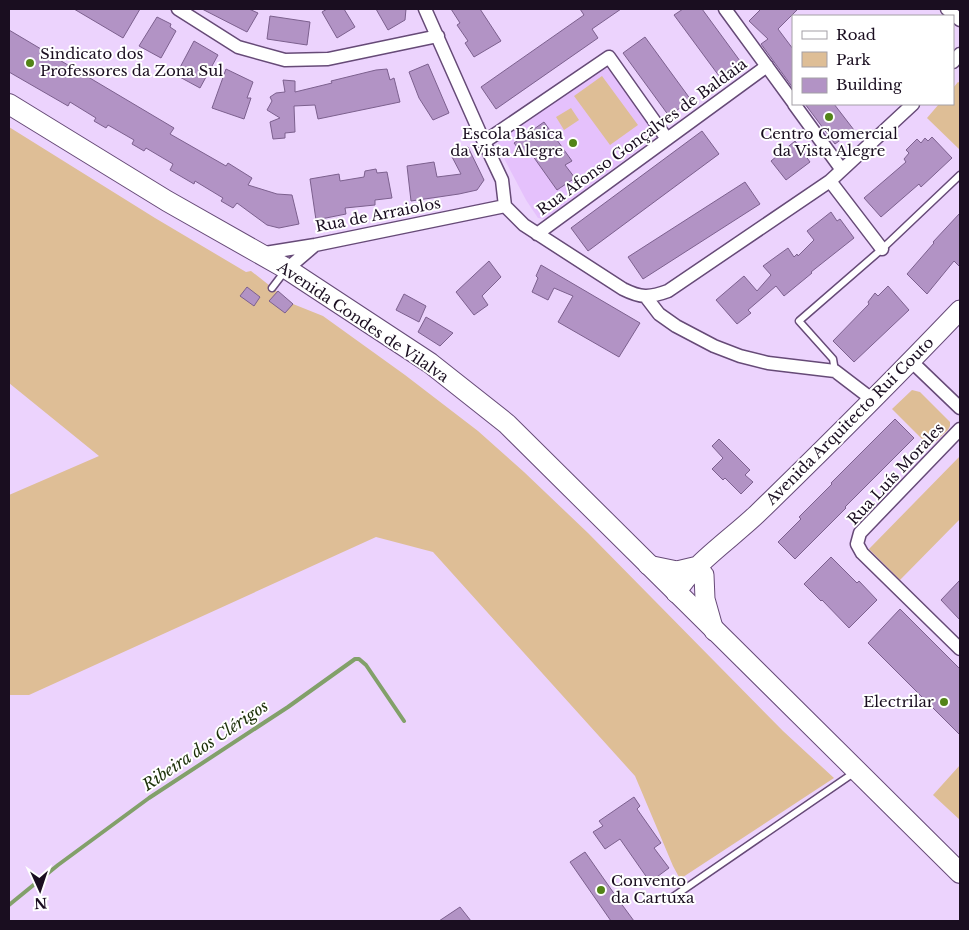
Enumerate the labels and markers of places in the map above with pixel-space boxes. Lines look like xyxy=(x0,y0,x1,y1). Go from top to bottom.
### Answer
place label: Sindicato dos Professores da Zona Sul xyxy=(40,44,223,80)
marker: Sindicato dos Professores da Zona Sul xyxy=(24,57,36,69)
marker: Centro Comercial da Vista Alegre xyxy=(823,111,835,123)
place label: Escola Básica da Vista Alegre xyxy=(450,124,564,160)
place label: Centro Comercial da Vista Alegre xyxy=(760,124,898,160)
marker: Escola Básica da Vista Alegre xyxy=(567,137,579,149)
place label: Electrilar xyxy=(863,692,935,711)
marker: Electrilar xyxy=(938,696,950,708)
place label: Convento da Cartuxa xyxy=(611,871,695,907)
marker: Convento da Cartuxa xyxy=(595,884,607,896)

